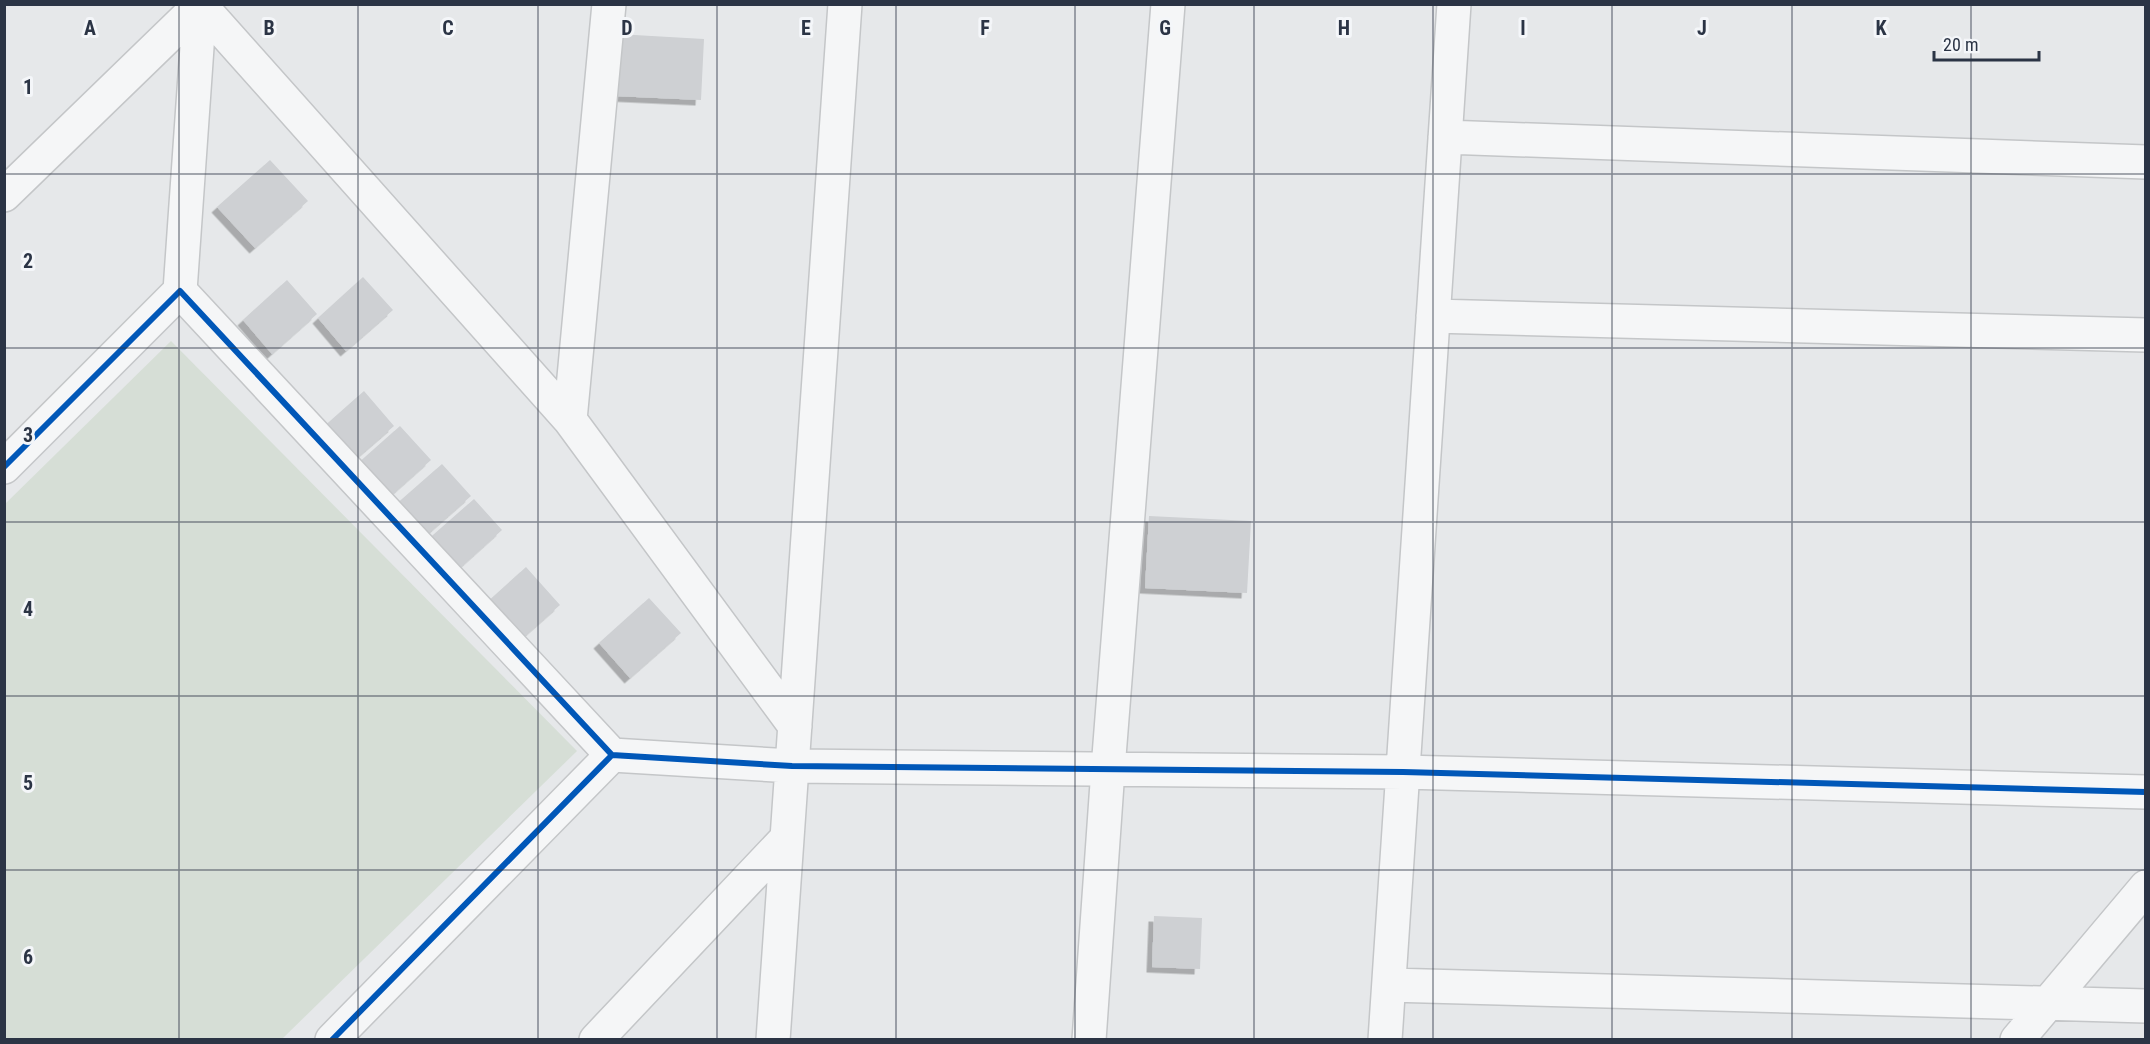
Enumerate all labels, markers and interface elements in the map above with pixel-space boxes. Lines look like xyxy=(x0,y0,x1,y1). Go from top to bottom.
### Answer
text: A xyxy=(84,16,96,40)
text: B xyxy=(263,16,275,40)
text: C xyxy=(442,16,454,40)
text: D xyxy=(621,16,633,40)
text: E xyxy=(801,16,811,40)
text: F xyxy=(980,16,990,40)
text: G xyxy=(1159,16,1171,40)
text: H xyxy=(1338,16,1350,40)
text: I xyxy=(1520,16,1526,40)
text: J xyxy=(1697,16,1707,40)
text: K xyxy=(1875,16,1887,40)
scale bar xyxy=(1934,24,2039,62)
text: 20 m xyxy=(1943,34,1978,55)
text: 1 xyxy=(23,75,33,99)
text: 2 xyxy=(23,249,33,273)
text: 3 xyxy=(23,423,33,447)
text: 4 xyxy=(23,597,33,621)
text: 5 xyxy=(23,771,33,795)
text: 6 xyxy=(23,945,33,969)

